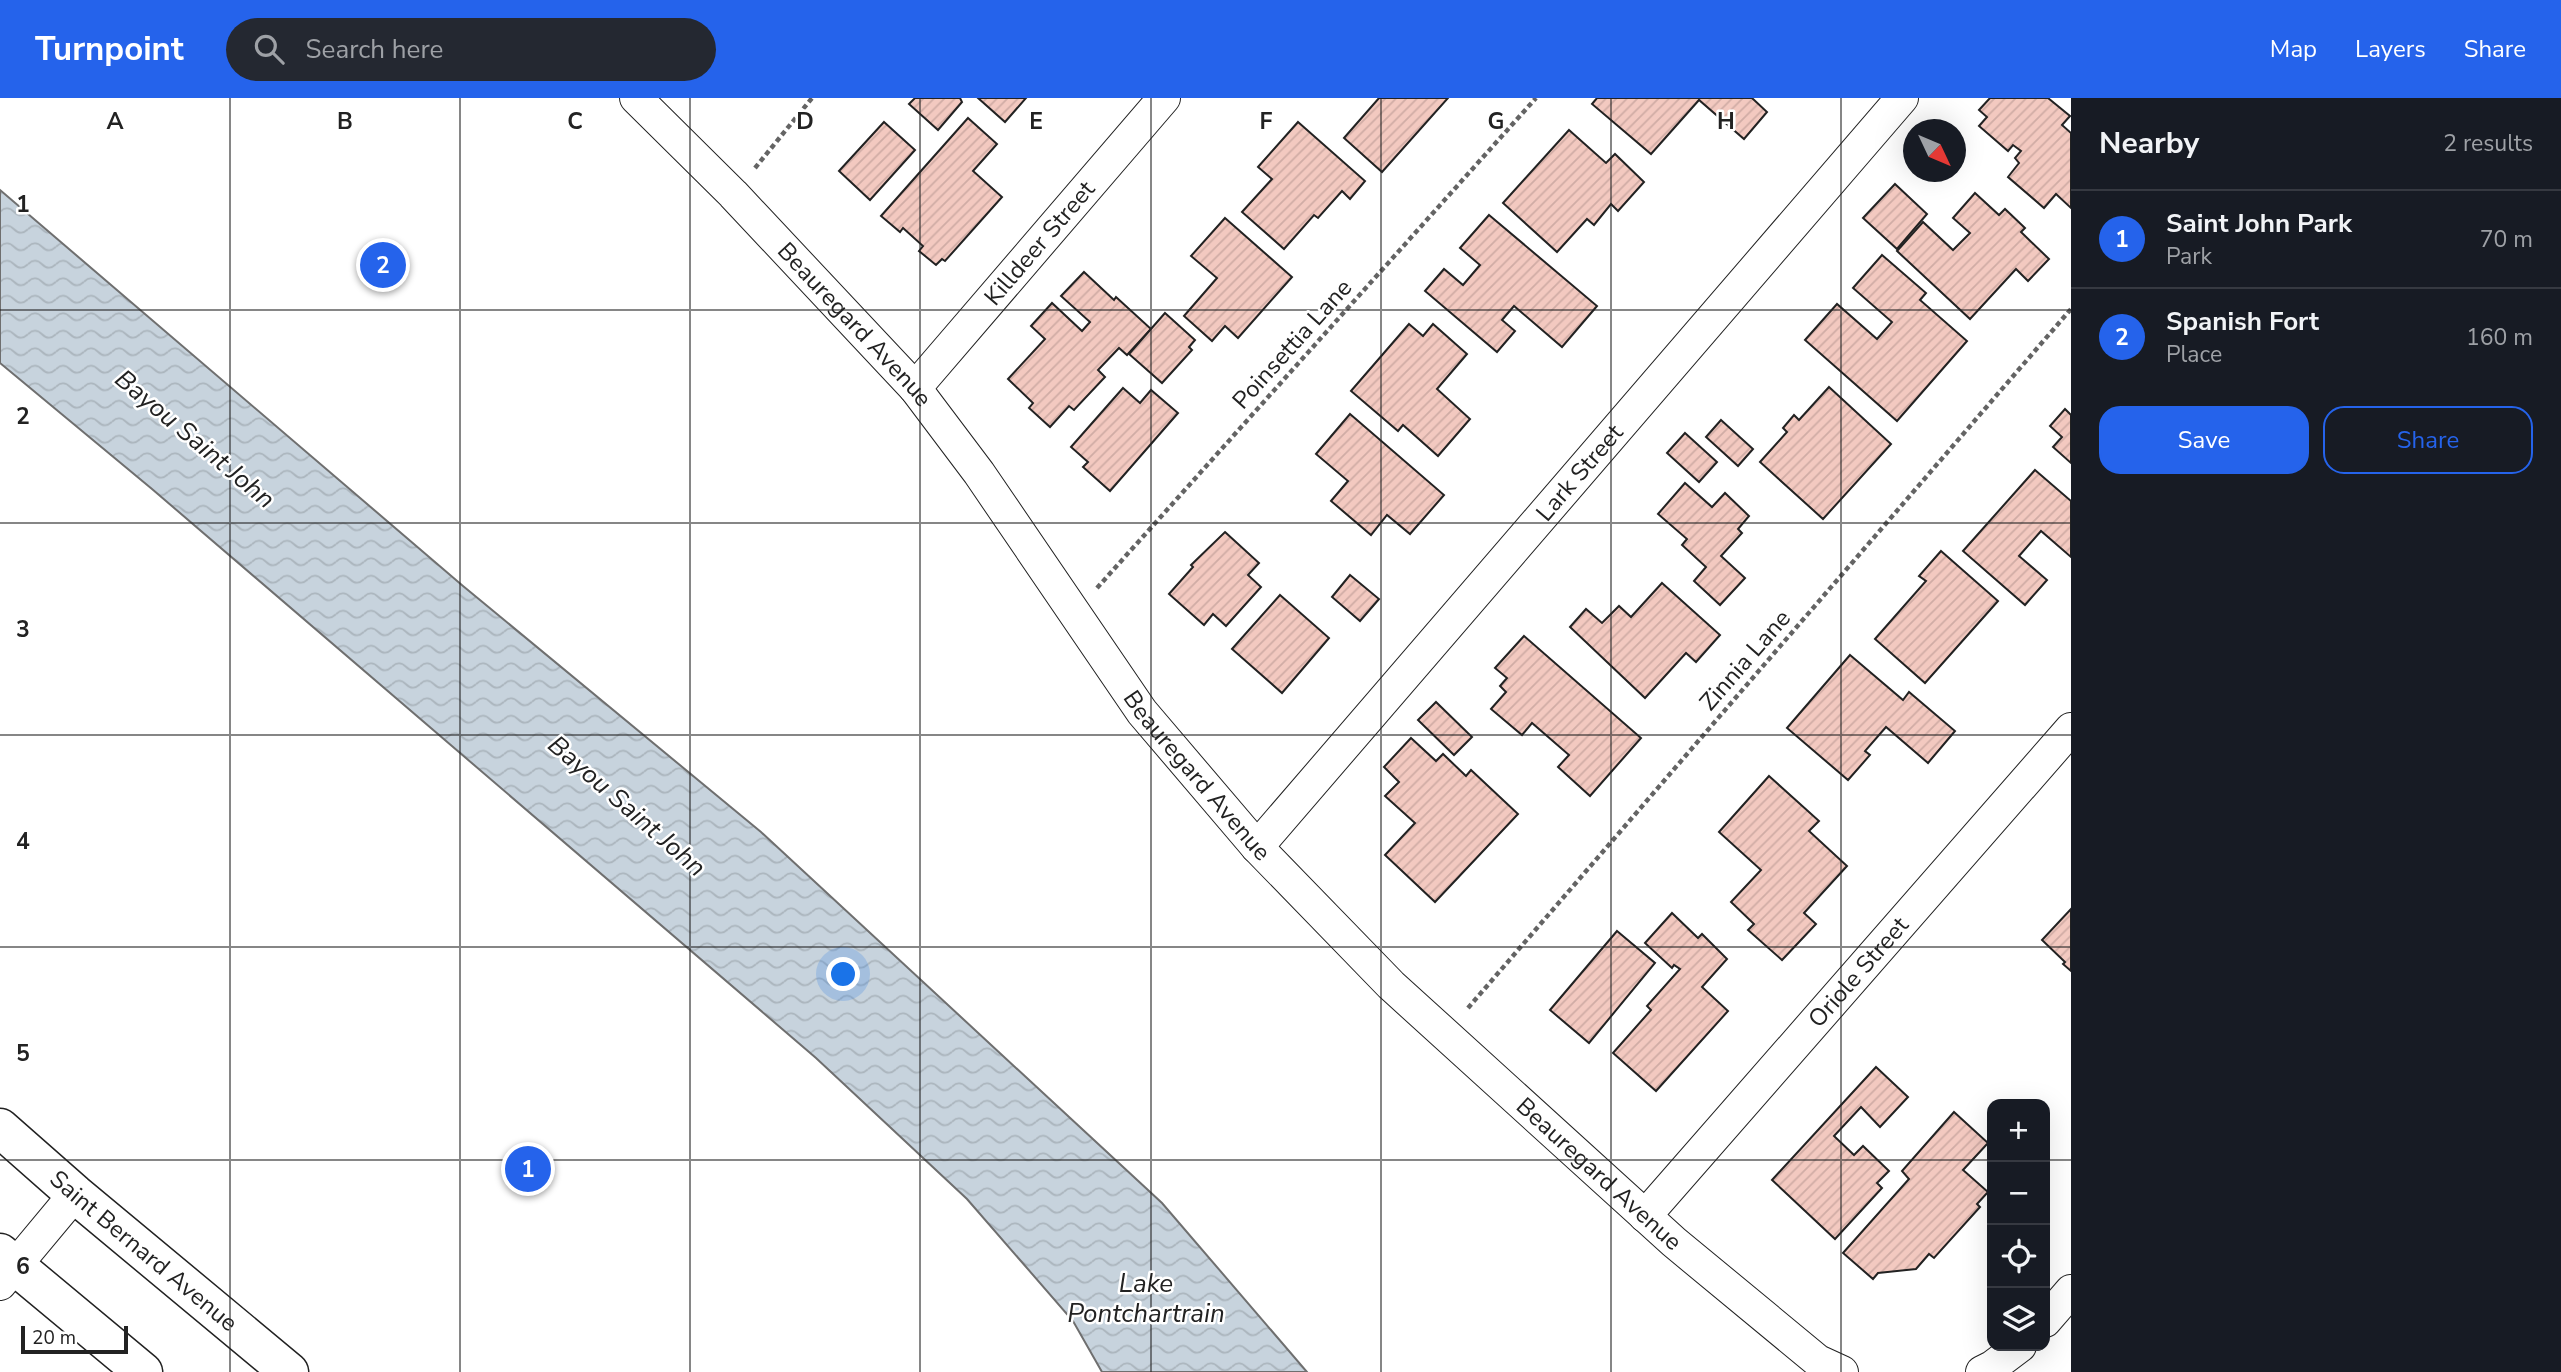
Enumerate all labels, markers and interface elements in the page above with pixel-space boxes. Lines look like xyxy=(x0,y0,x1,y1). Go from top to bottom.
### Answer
search box xyxy=(226,18,716,81)
text: Turnpoint xyxy=(35,27,184,72)
icon: search xyxy=(250,30,288,68)
text: Search here xyxy=(306,32,443,67)
text: Map xyxy=(2270,33,2317,65)
text: Layers xyxy=(2355,33,2426,65)
text: Share xyxy=(2464,33,2526,65)
text: A xyxy=(106,106,124,137)
text: B xyxy=(337,106,353,137)
text: C xyxy=(567,106,583,137)
text: D xyxy=(796,106,814,137)
text: E xyxy=(1029,106,1043,137)
text: F xyxy=(1260,106,1273,137)
text: G xyxy=(1488,106,1504,137)
text: H xyxy=(1717,106,1735,137)
north arrow xyxy=(1903,119,1966,182)
text: Nearby xyxy=(2099,123,2199,164)
text: 2 results xyxy=(2443,128,2533,159)
street label: Killdeer Street xyxy=(977,174,1102,312)
text: 1 xyxy=(16,189,30,220)
text: Saint John Park xyxy=(2166,206,2352,241)
text: 1 xyxy=(2115,224,2129,255)
text: 70 m xyxy=(2480,224,2533,255)
street label: Beauregard Avenue xyxy=(770,235,939,413)
pin: 2 xyxy=(360,239,406,291)
text: Park xyxy=(2166,241,2212,272)
street label: Poinsettia Lane xyxy=(1225,272,1359,416)
text: Spanish Fort xyxy=(2166,304,2319,339)
text: 2 xyxy=(2115,322,2129,353)
text: 160 m xyxy=(2466,322,2533,353)
text: Place xyxy=(2166,339,2222,370)
water label: Bayou Saint John xyxy=(108,362,282,516)
text: 2 xyxy=(16,401,30,432)
button: Save xyxy=(2099,406,2309,474)
button: Share xyxy=(2323,406,2533,474)
street label: Lark Street xyxy=(1529,417,1630,528)
street label: Zinnia Lane xyxy=(1692,603,1798,717)
text: 3 xyxy=(16,614,30,645)
street label: Beauregard Avenue xyxy=(1116,684,1278,868)
water label: Bayou Saint John xyxy=(540,728,714,884)
text: 4 xyxy=(16,826,30,857)
street label: Oriole Street xyxy=(1801,909,1916,1034)
your location xyxy=(826,957,860,991)
text: 5 xyxy=(16,1038,30,1069)
street label: Beauregard Avenue xyxy=(1509,1090,1689,1258)
map controls xyxy=(1987,1099,2050,1351)
button: + xyxy=(1987,1099,2050,1162)
pin: 1 xyxy=(505,1143,551,1195)
button: − xyxy=(1987,1162,2050,1225)
street label: Saint Bernard Avenue xyxy=(43,1163,244,1339)
button: locate xyxy=(1987,1225,2050,1288)
text: 6 xyxy=(16,1251,30,1282)
water label: Lake Pontchartrain xyxy=(1067,1266,1225,1331)
button: layers xyxy=(1987,1288,2050,1351)
scale bar xyxy=(21,1323,128,1355)
text: 20 m xyxy=(32,1325,76,1351)

